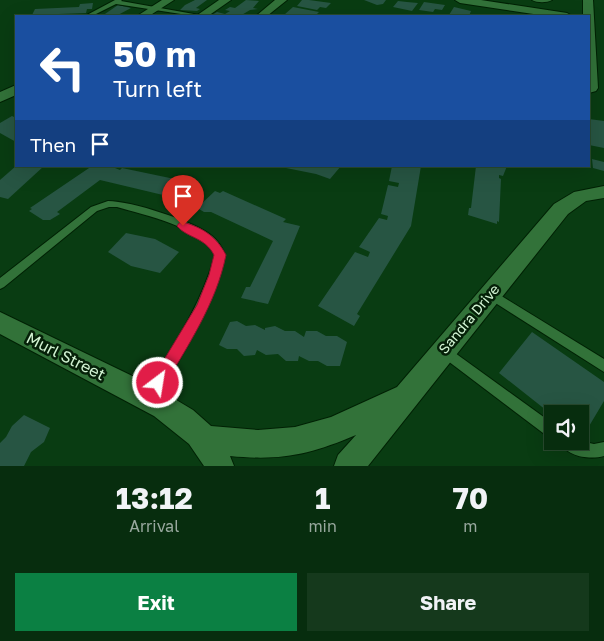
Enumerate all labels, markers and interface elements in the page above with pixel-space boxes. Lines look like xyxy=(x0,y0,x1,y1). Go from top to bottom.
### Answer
text: 50 m xyxy=(113,33,196,75)
icon: left xyxy=(30,35,95,100)
text: Turn left xyxy=(113,75,202,102)
icon: arrive xyxy=(86,130,114,158)
text: Then xyxy=(30,133,76,156)
pin xyxy=(162,175,204,226)
icon: arrive xyxy=(169,182,197,210)
street label: Sandra Drive xyxy=(435,280,503,357)
street label: Murl Street xyxy=(23,328,109,384)
position arrow xyxy=(131,356,183,408)
map controls xyxy=(544,405,589,450)
button: sound xyxy=(544,405,589,450)
text: 13:12 xyxy=(116,480,193,516)
text: 1 xyxy=(315,480,330,516)
text: 70 xyxy=(452,480,488,516)
text: Arrival xyxy=(129,516,179,536)
text: min xyxy=(308,516,337,536)
text: m xyxy=(463,516,477,536)
button: Exit xyxy=(15,573,297,631)
button: Share xyxy=(307,573,589,631)

